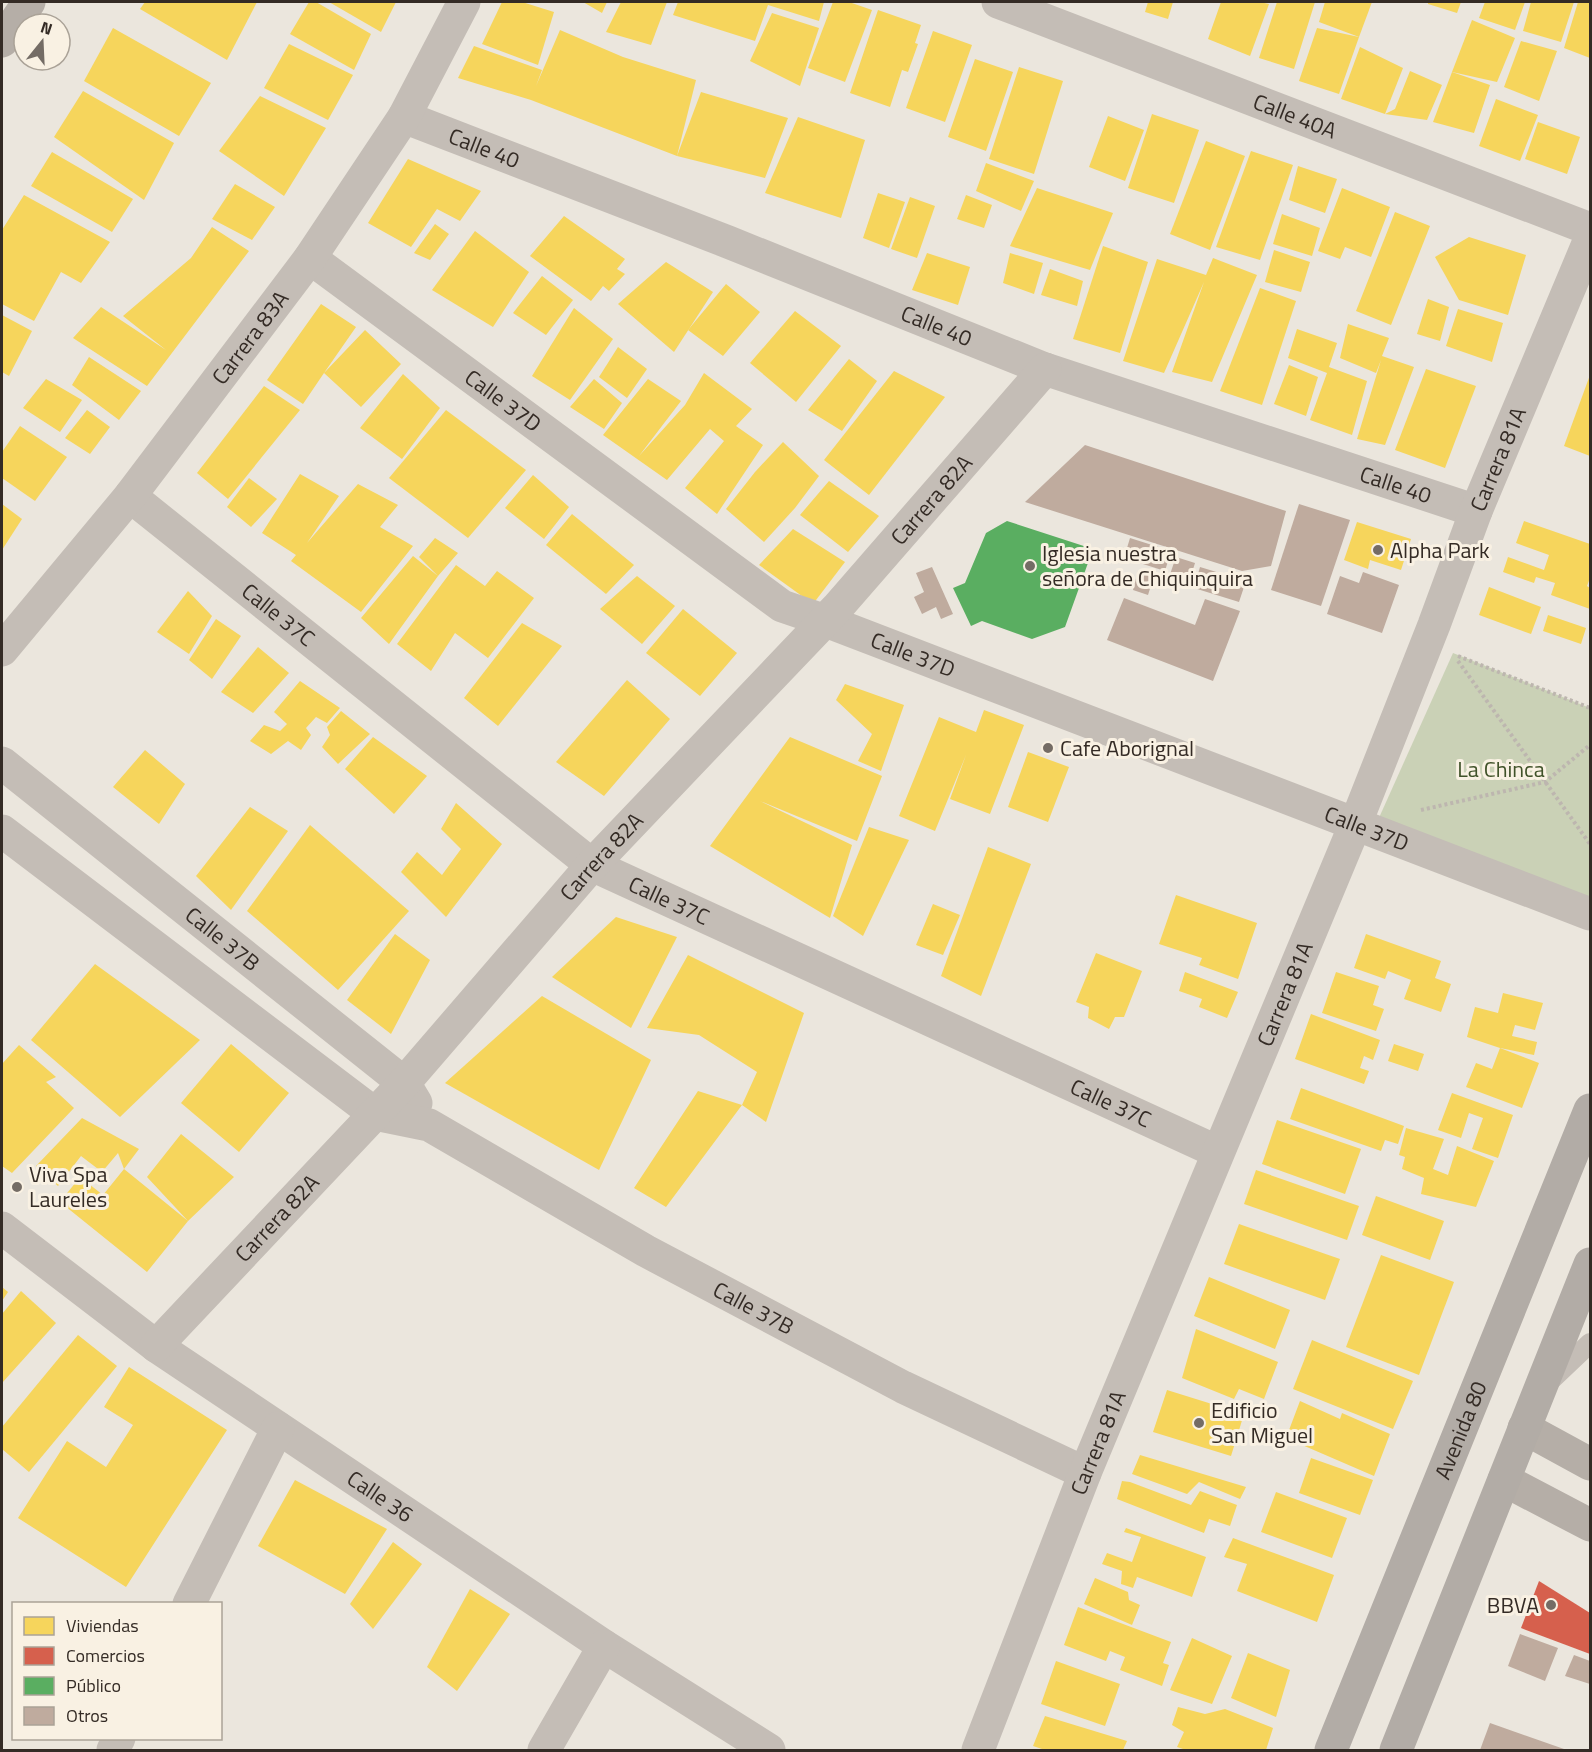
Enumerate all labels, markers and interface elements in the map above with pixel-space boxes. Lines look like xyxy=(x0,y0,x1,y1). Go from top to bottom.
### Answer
north arrow xyxy=(12,12,72,72)
text: N xyxy=(38,15,56,41)
street label: Calle 40A xyxy=(1248,84,1342,147)
street label: Calle 40 xyxy=(444,119,525,177)
street label: Carrera 83A xyxy=(203,283,297,392)
street label: Calle 40 xyxy=(896,296,977,355)
street label: Calle 37D xyxy=(458,361,549,440)
street label: Carrera 81A xyxy=(1461,401,1535,516)
street label: Carrera 82A xyxy=(882,447,980,553)
street label: Calle 40 xyxy=(1355,457,1436,512)
place label: Alpha Park xyxy=(1390,533,1490,567)
place label: Iglesia nuestra señora de Chiquinquira xyxy=(1042,536,1253,595)
marker: Alpha Park xyxy=(1371,543,1385,557)
marker: Iglesia nuestra señora de Chiquinquira xyxy=(1023,559,1037,573)
street label: Calle 37C xyxy=(234,575,323,655)
street label: Calle 37D xyxy=(866,623,960,686)
place label: Cafe Aborignal xyxy=(1060,731,1194,765)
marker: Cafe Aborignal xyxy=(1041,741,1055,755)
park label: La Chinca xyxy=(1457,752,1545,786)
street label: Calle 37D xyxy=(1320,797,1414,860)
street label: Carrera 82A xyxy=(551,804,651,908)
street label: Calle 37C xyxy=(623,867,715,934)
street label: Calle 37B xyxy=(178,898,267,979)
street label: Carrera 81A xyxy=(1248,936,1322,1051)
street label: Calle 37C xyxy=(1065,1070,1157,1136)
place label: Viva Spa Laureles xyxy=(29,1157,107,1216)
street label: Carrera 82A xyxy=(226,1166,327,1270)
marker: Viva Spa Laureles xyxy=(10,1180,24,1194)
street label: Calle 37B xyxy=(707,1272,800,1343)
street label: Avenida 80 xyxy=(1425,1376,1496,1484)
street label: Carrera 81A xyxy=(1061,1385,1135,1500)
place label: Edificio San Miguel xyxy=(1211,1393,1313,1452)
marker: Edificio San Miguel xyxy=(1192,1416,1206,1430)
street label: Calle 36 xyxy=(340,1462,420,1531)
place label: BBVA xyxy=(1487,1588,1539,1622)
marker: BBVA xyxy=(1544,1598,1558,1612)
legend xyxy=(12,1602,222,1740)
text: Viviendas xyxy=(66,1612,139,1639)
text: Comercios xyxy=(66,1642,145,1669)
text: Público xyxy=(66,1672,121,1699)
text: Otros xyxy=(66,1702,108,1729)

